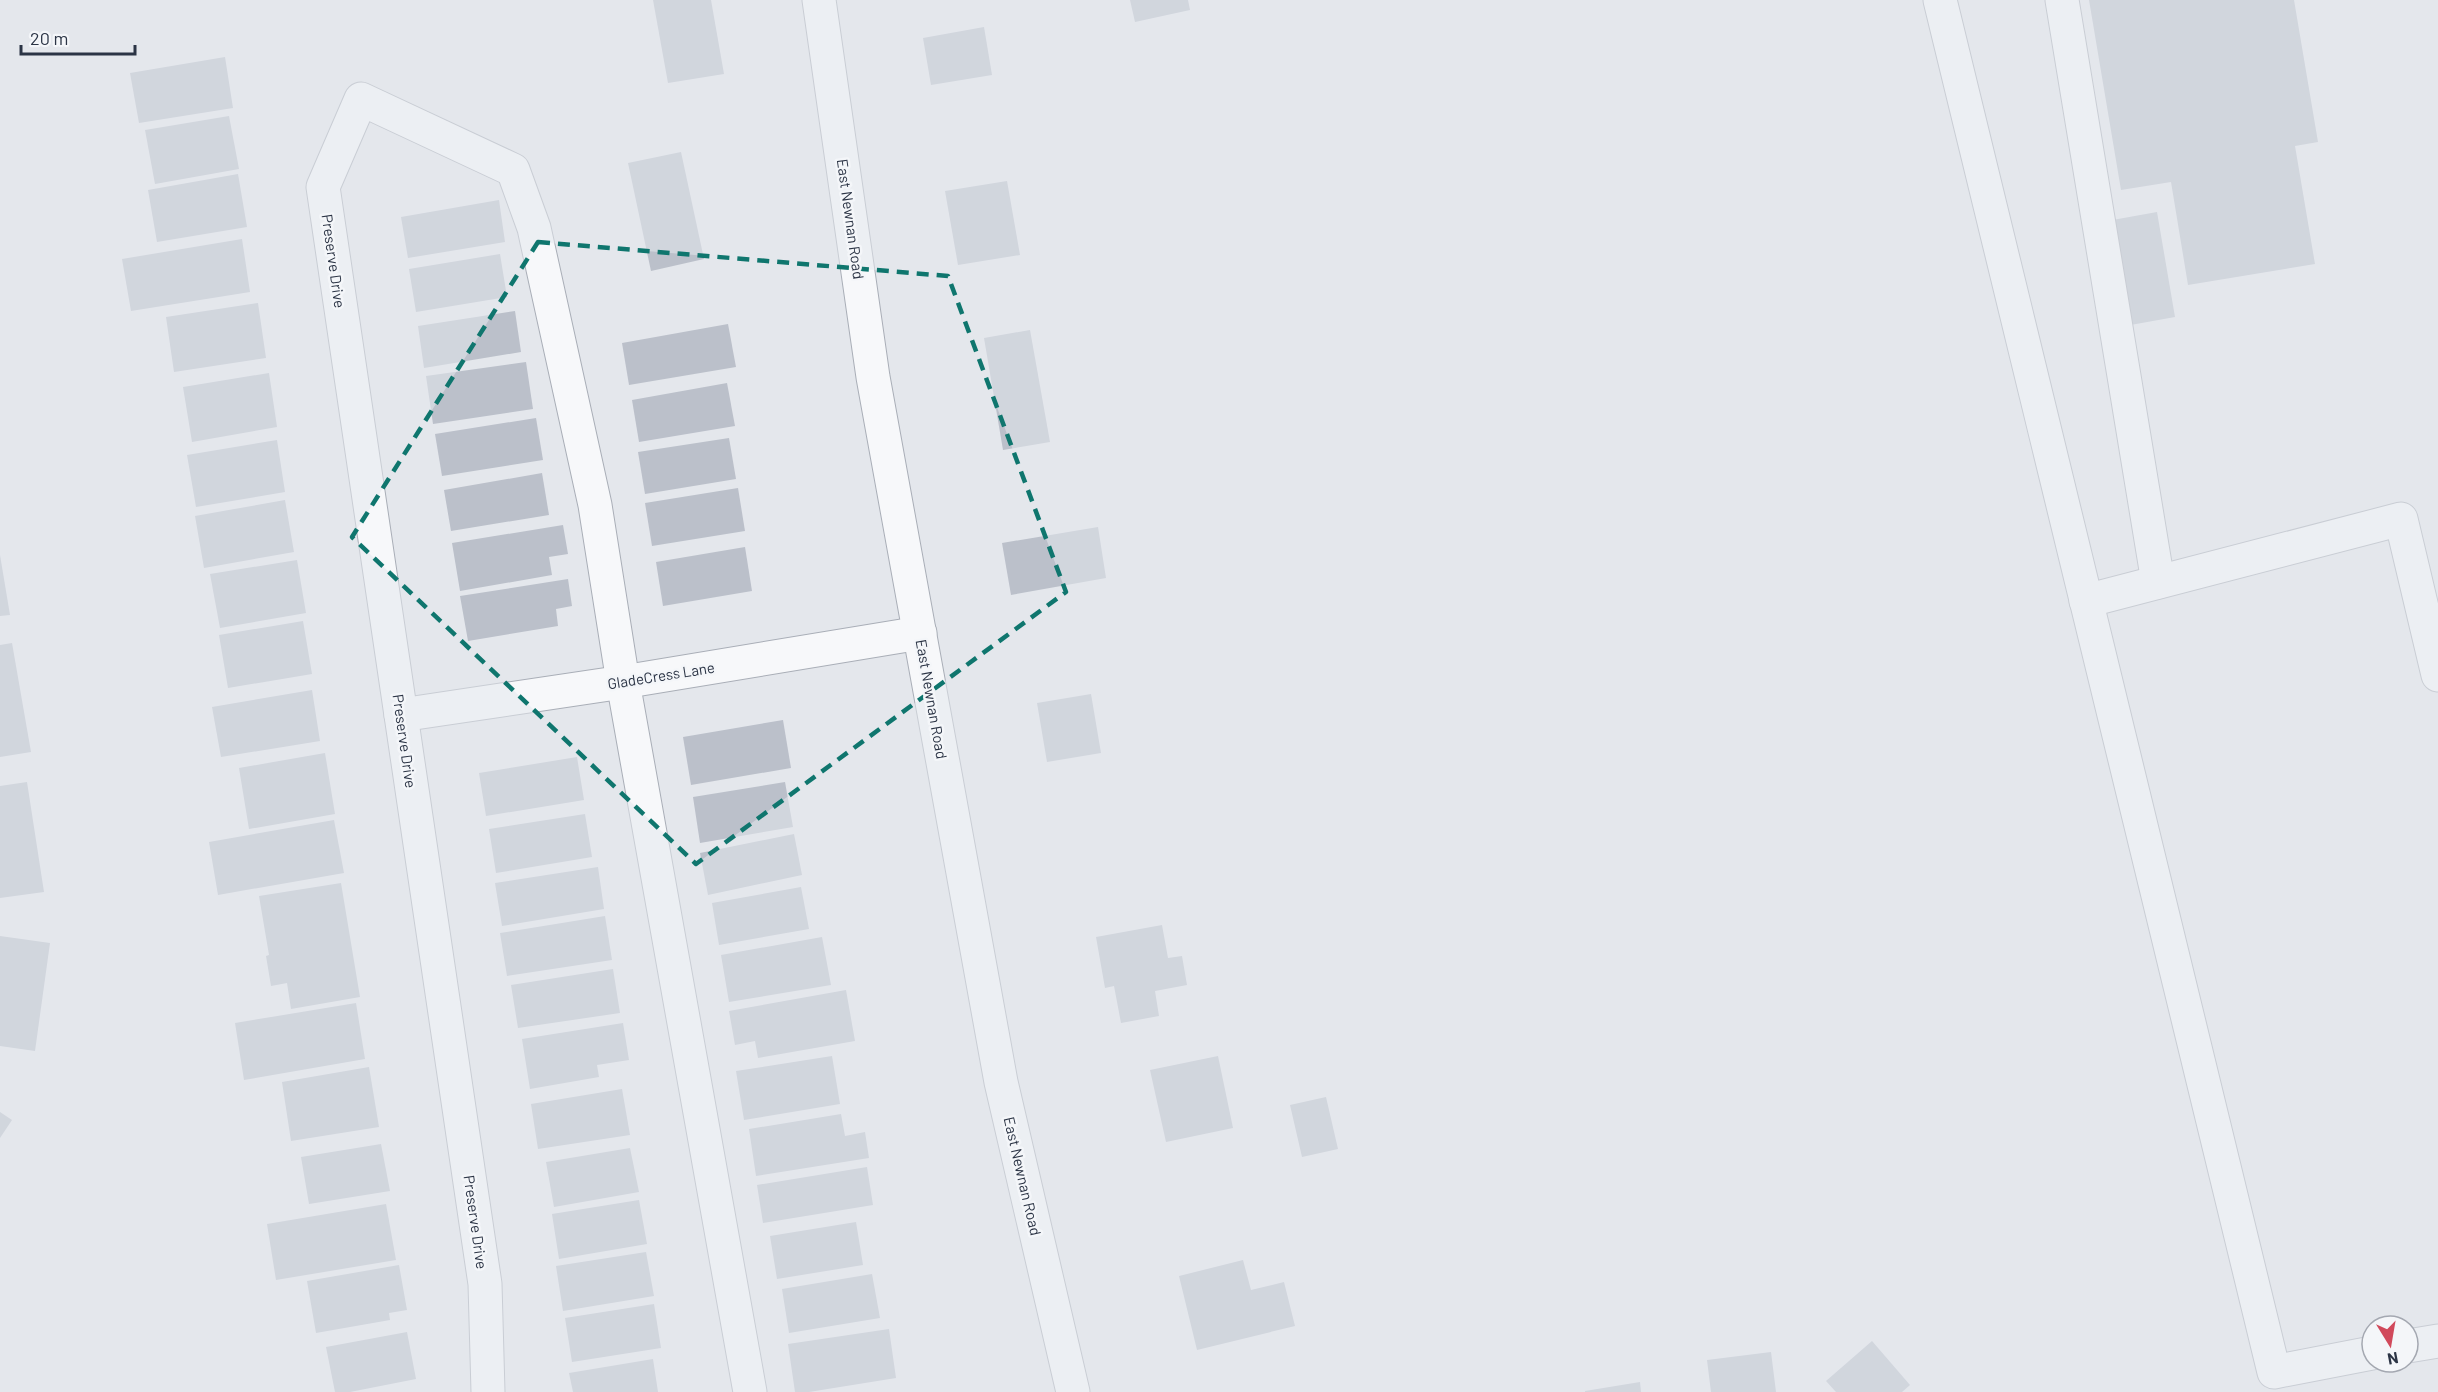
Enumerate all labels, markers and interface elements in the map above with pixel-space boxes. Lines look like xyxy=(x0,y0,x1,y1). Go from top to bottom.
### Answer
scale bar xyxy=(21,18,135,56)
text: 20 m xyxy=(30,27,68,49)
street label: East Newnan Road xyxy=(834,158,868,280)
street label: Preserve Drive xyxy=(319,213,349,309)
street label: East Newnan Road xyxy=(913,638,951,760)
street label: GladeCress Lane xyxy=(606,658,716,692)
street label: Preserve Drive xyxy=(390,693,420,789)
street label: East Newnan Road xyxy=(1001,1115,1045,1237)
street label: Preserve Drive xyxy=(461,1174,491,1270)
north arrow xyxy=(2360,1314,2420,1374)
text: N xyxy=(2386,1349,2400,1370)

